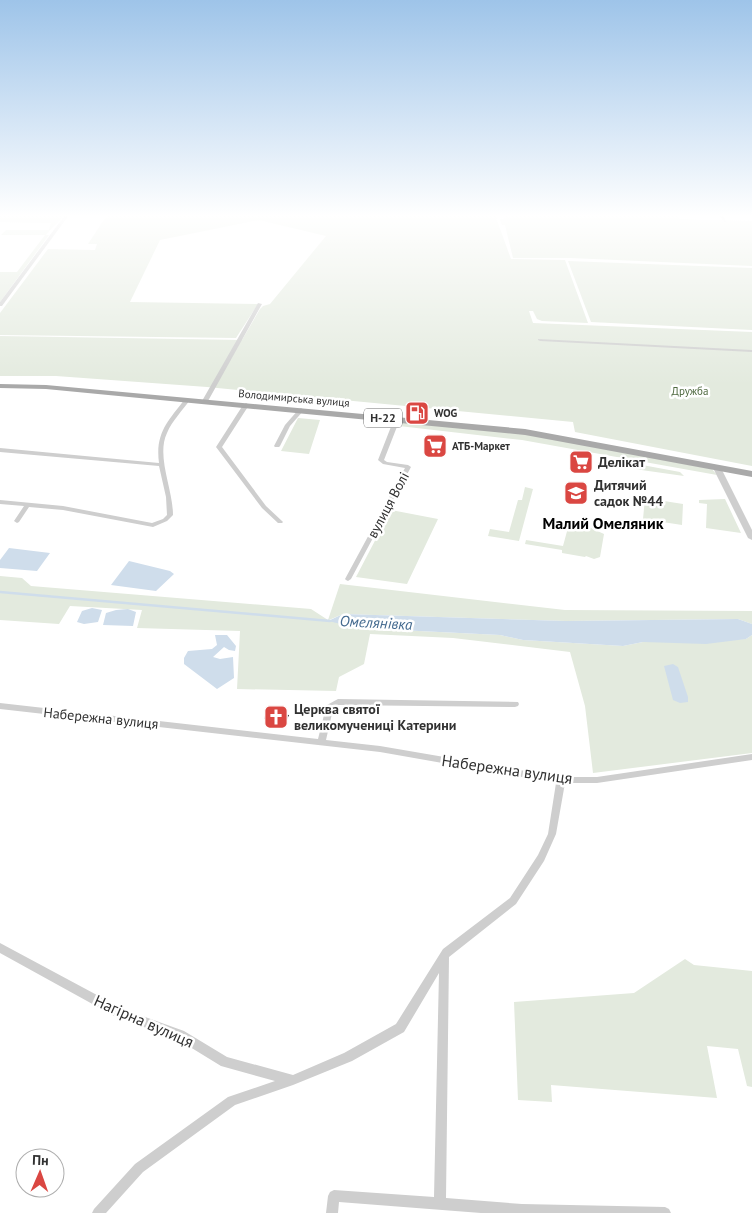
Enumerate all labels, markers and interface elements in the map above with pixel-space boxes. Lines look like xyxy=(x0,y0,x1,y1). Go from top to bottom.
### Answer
park label: Дружба xyxy=(672,384,708,398)
street label: Володимирська вулиця xyxy=(238,386,350,410)
fuel station icon: WOG xyxy=(404,400,430,426)
place label: WOG xyxy=(434,406,458,420)
road number: Н-22 xyxy=(364,408,402,428)
supermarket icon: АТБ-Маркет xyxy=(422,433,448,459)
place label: АТБ-Маркет xyxy=(452,439,510,453)
supermarket icon: Делікат xyxy=(568,449,594,475)
place label: Делікат xyxy=(598,453,645,471)
street label: вулиця Волі xyxy=(363,469,413,541)
place label: Дитячий садок №44 xyxy=(594,476,663,510)
school or university icon: Дитячий садок №44 xyxy=(563,480,589,506)
district label: Малий Омеляник xyxy=(542,513,664,533)
water label: Омелянівка xyxy=(339,611,413,634)
place label: Церква святої великомучениці Катерини xyxy=(294,700,456,734)
street label: Набережна вулиця xyxy=(43,703,159,733)
church icon: Церква святої великомучениці Катерини xyxy=(263,704,289,730)
street label: Набережна вулиця xyxy=(440,750,574,788)
street label: Нагірна вулиця xyxy=(91,990,197,1052)
north arrow xyxy=(15,1148,65,1198)
text: Пн xyxy=(32,1151,49,1169)

